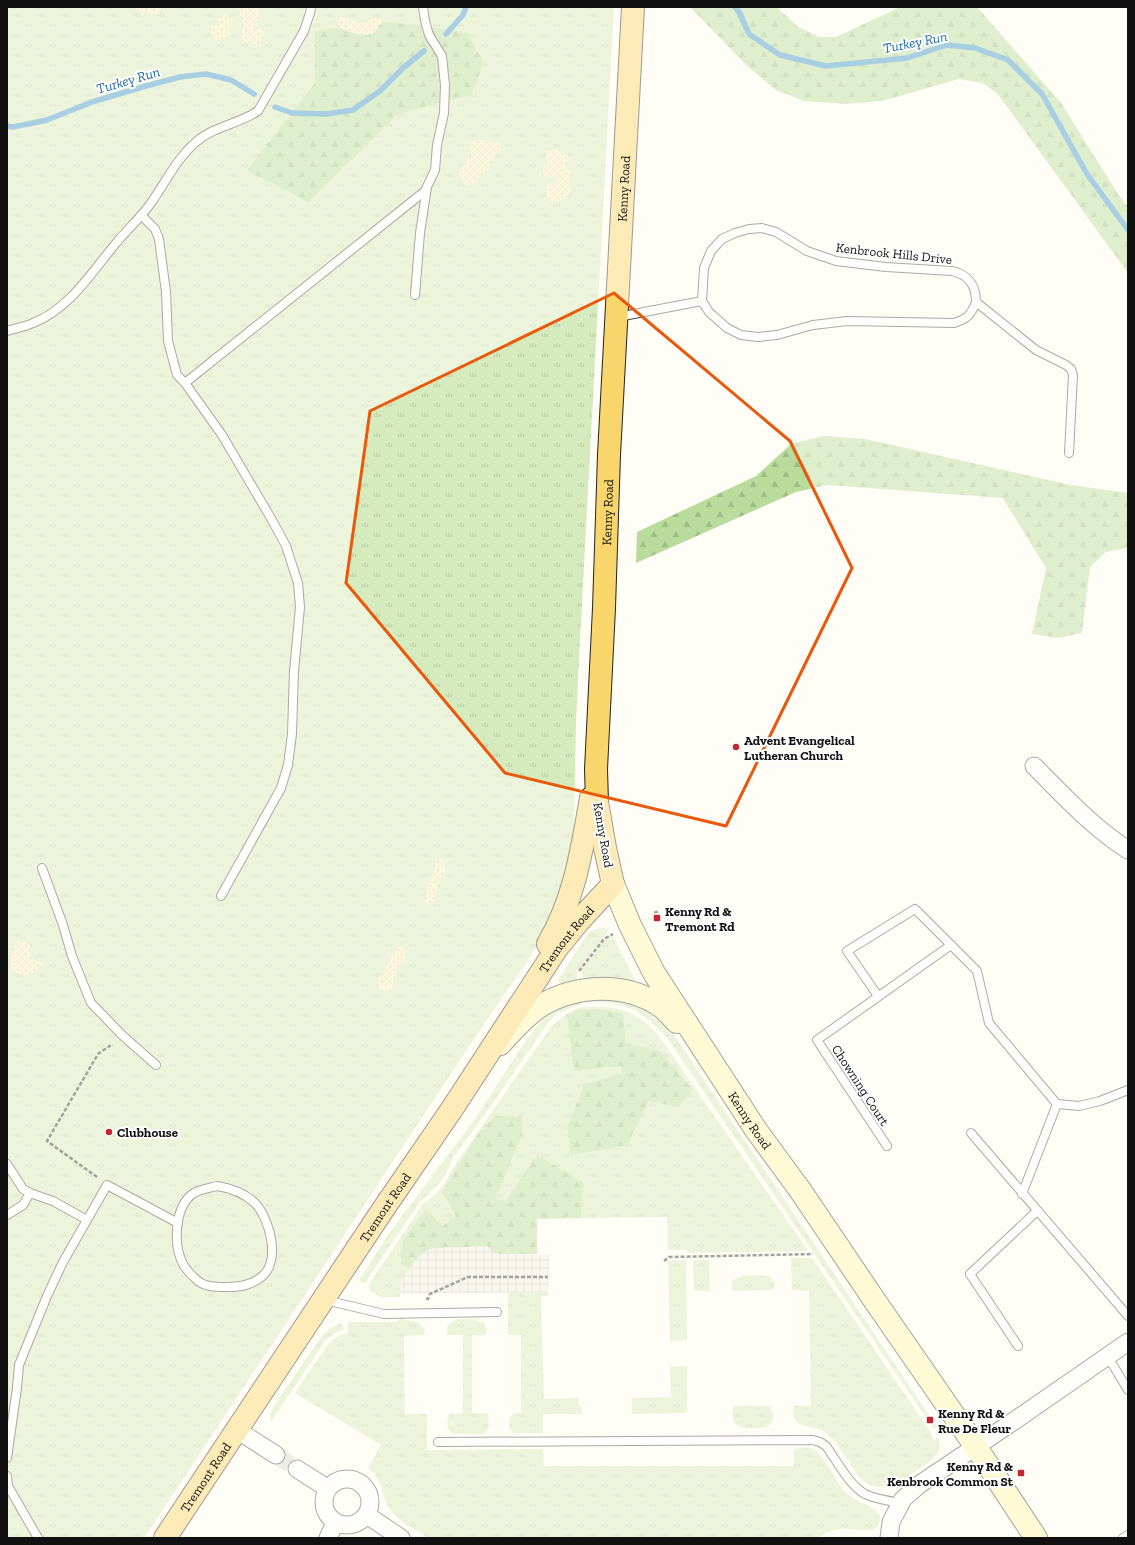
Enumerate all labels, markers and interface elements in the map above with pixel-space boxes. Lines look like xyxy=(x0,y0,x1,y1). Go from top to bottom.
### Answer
water label: Turkey Run xyxy=(881,28,949,57)
water label: Turkey Run xyxy=(94,63,162,98)
street label: Kenny Road xyxy=(615,155,633,222)
street label: Kenbrook Hills Drive xyxy=(835,240,953,267)
street label: Kenny Road xyxy=(599,479,616,546)
place label: Advent Evangelical Lutheran Church xyxy=(744,733,855,763)
marker: Advent Evangelical Lutheran Church xyxy=(731,742,741,752)
street label: Kenny Road xyxy=(590,801,617,869)
street label: Tremont Road xyxy=(536,903,597,976)
place label: Kenny Rd & Tremont Rd xyxy=(665,904,735,934)
marker: Kenny Rd & Tremont Rd xyxy=(652,913,662,923)
street label: Chowning Court xyxy=(829,1042,892,1129)
street label: Kenny Road xyxy=(725,1089,775,1152)
place label: Clubhouse xyxy=(117,1125,179,1140)
marker: Clubhouse xyxy=(104,1127,114,1137)
street label: Tremont Road xyxy=(356,1170,414,1245)
place label: Kenny Rd & Rue De Fleur xyxy=(938,1406,1011,1436)
marker: Kenny Rd & Rue De Fleur xyxy=(925,1415,935,1425)
street label: Tremont Road xyxy=(177,1440,234,1515)
place label: Kenny Rd & Kenbrook Common St xyxy=(887,1459,1014,1489)
marker: Kenny Rd & Kenbrook Common St xyxy=(1016,1468,1026,1478)

